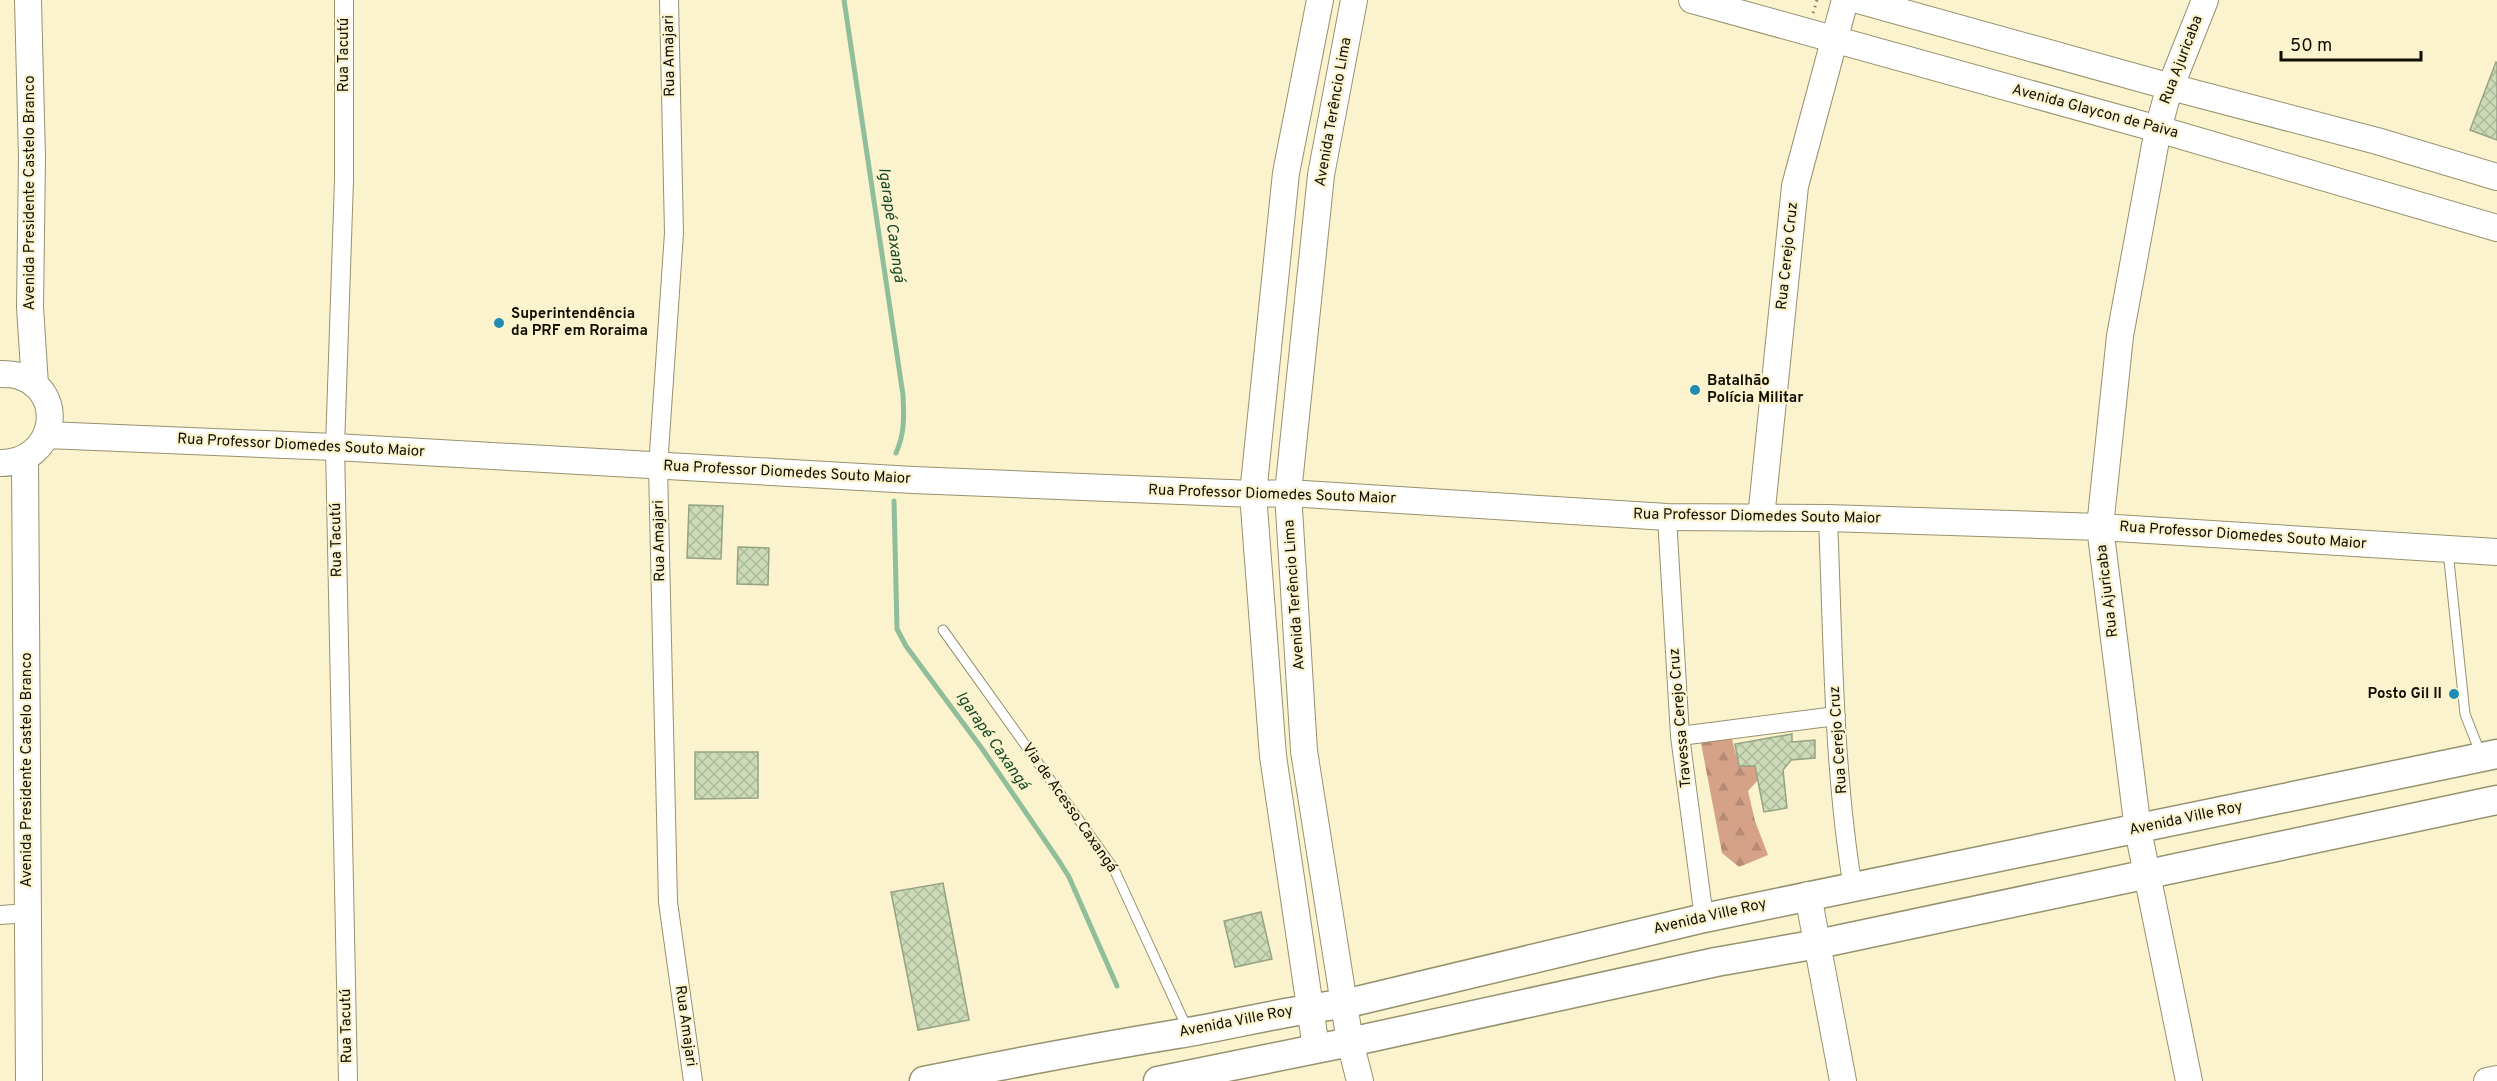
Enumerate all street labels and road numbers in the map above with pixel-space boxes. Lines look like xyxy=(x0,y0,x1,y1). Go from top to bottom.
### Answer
street label: Rua Ajuricaba xyxy=(2156,13,2208,107)
street label: Rua Amajari xyxy=(660,15,680,97)
street label: Rua Tacutú xyxy=(335,18,354,92)
street label: Avenida Terêncio Lima xyxy=(1312,36,1356,188)
street label: Avenida Presidente Castelo Branco xyxy=(21,75,40,311)
street label: Avenida Glaycon de Paiva xyxy=(2010,81,2180,143)
street label: Rua Cerejo Cruz xyxy=(1773,201,1803,311)
street label: Rua Professor Diomedes Souto Maior xyxy=(177,430,425,462)
street label: Rua Professor Diomedes Souto Maior xyxy=(663,457,911,489)
street label: Rua Professor Diomedes Souto Maior xyxy=(1148,481,1396,509)
street label: Rua Amajari xyxy=(650,500,670,582)
street label: Rua Tacutú xyxy=(327,503,347,577)
street label: Rua Professor Diomedes Souto Maior xyxy=(1633,505,1881,529)
street label: Rua Professor Diomedes Souto Maior xyxy=(2119,518,2367,554)
street label: Avenida Terêncio Lima xyxy=(1280,519,1310,671)
street label: Rua Ajuricaba xyxy=(2093,543,2123,639)
street label: Travessa Cerejo Cruz xyxy=(1665,647,1697,789)
street label: Avenida Presidente Castelo Branco xyxy=(18,652,37,888)
street label: Rua Cerejo Cruz xyxy=(1826,685,1852,795)
street label: Via de Acesso Caxangá xyxy=(1017,739,1121,877)
street label: Avenida Ville Roy xyxy=(2127,798,2245,840)
street label: Avenida Ville Roy xyxy=(1652,895,1769,939)
street label: Rua Amajari xyxy=(670,984,700,1068)
street label: Rua Tacutú xyxy=(337,989,357,1063)
street label: Avenida Ville Roy xyxy=(1177,1002,1295,1042)

